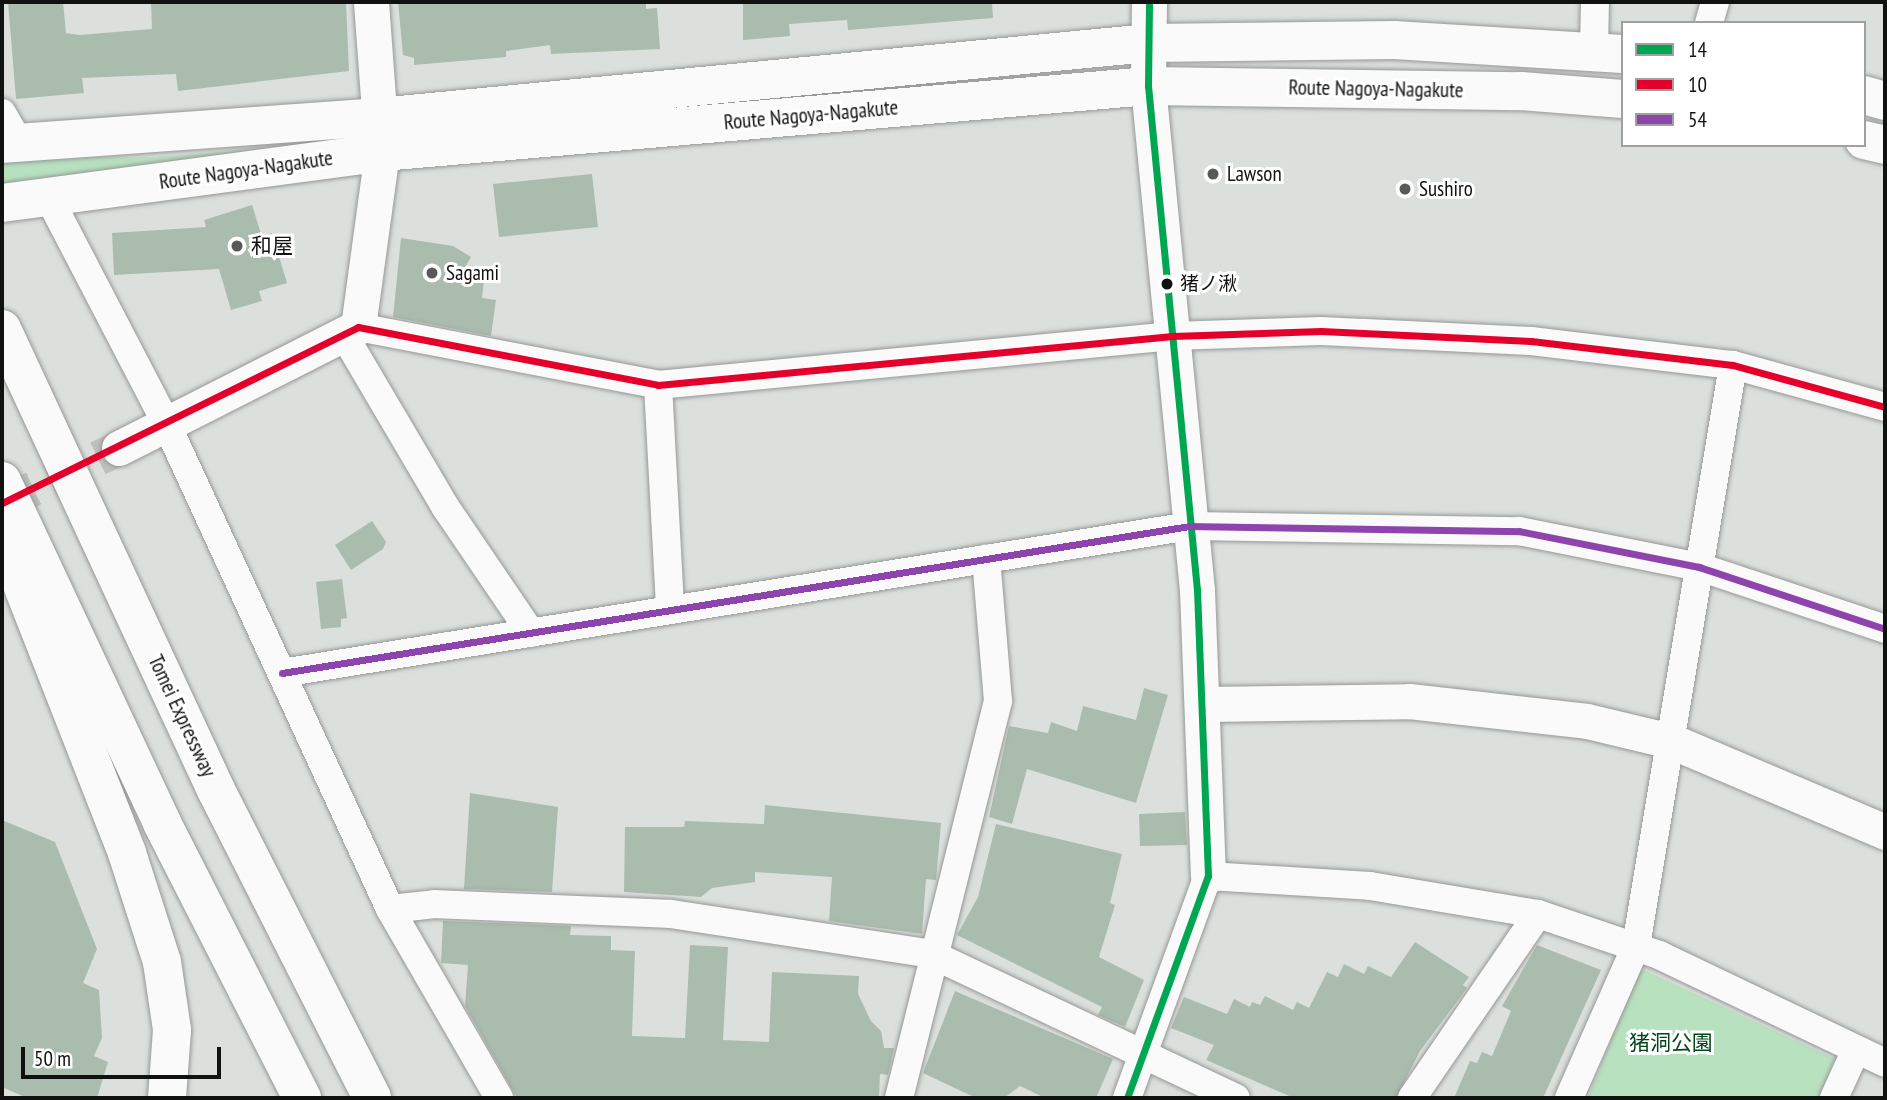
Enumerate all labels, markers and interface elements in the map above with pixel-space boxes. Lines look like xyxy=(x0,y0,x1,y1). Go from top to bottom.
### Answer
legend xyxy=(1621,21,1866,147)
text: 14 xyxy=(1688,36,1707,63)
text: 10 xyxy=(1688,71,1707,98)
street label: Route Nagoya-Nagakute xyxy=(1288,75,1464,103)
street label: Route Nagoya-Nagakute xyxy=(723,95,899,135)
text: 54 xyxy=(1688,106,1707,133)
street label: Route Nagoya-Nagakute xyxy=(158,145,334,195)
place label: Lawson xyxy=(1227,161,1282,187)
marker: Lawson xyxy=(1205,166,1221,182)
place label: Sushiro xyxy=(1419,176,1473,202)
marker: Sushiro xyxy=(1397,181,1413,197)
place label: 和屋 xyxy=(251,233,293,259)
marker: 和屋 xyxy=(229,238,245,254)
place label: Sagami xyxy=(446,260,499,286)
marker: Sagami xyxy=(424,265,440,281)
place label: 猪ノ湫 xyxy=(1180,273,1237,295)
marker: 猪ノ湫 xyxy=(1160,277,1174,291)
street label: Tomei Expressway xyxy=(143,651,221,781)
park label: 猪洞公園 xyxy=(1629,1030,1713,1056)
scale bar xyxy=(24,1034,224,1078)
text: 50 m xyxy=(34,1045,71,1072)

